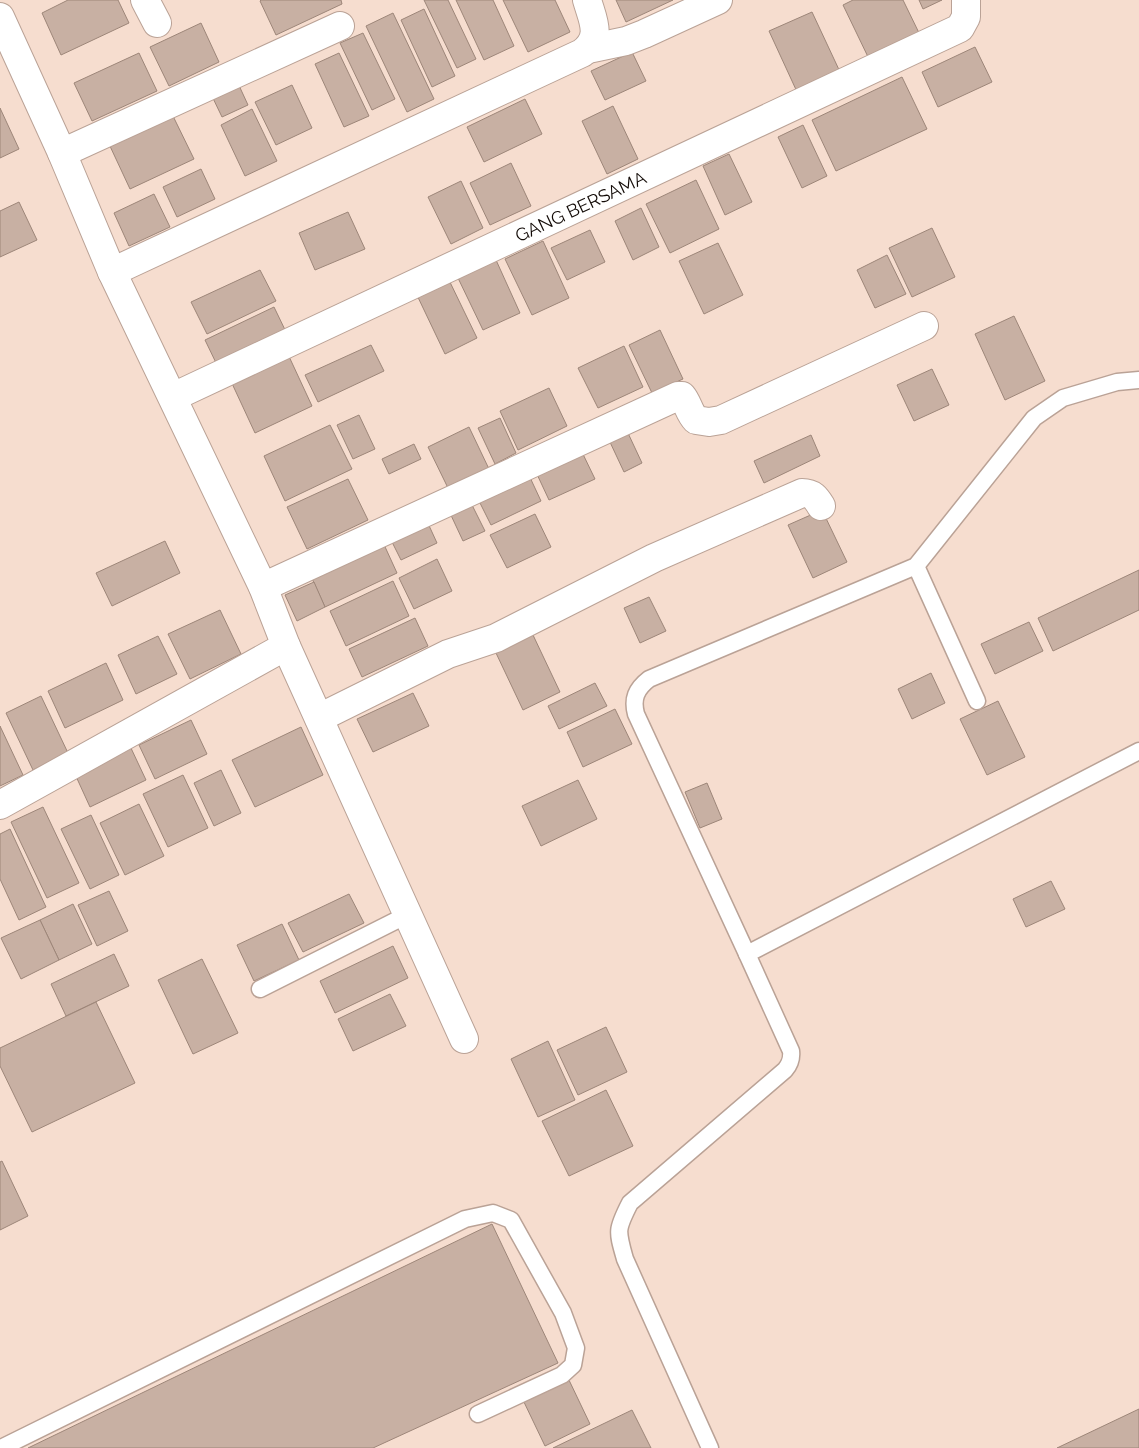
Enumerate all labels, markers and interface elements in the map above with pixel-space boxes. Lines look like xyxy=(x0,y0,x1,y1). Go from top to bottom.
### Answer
street label: GANG BERSAMA xyxy=(512,166,649,246)

